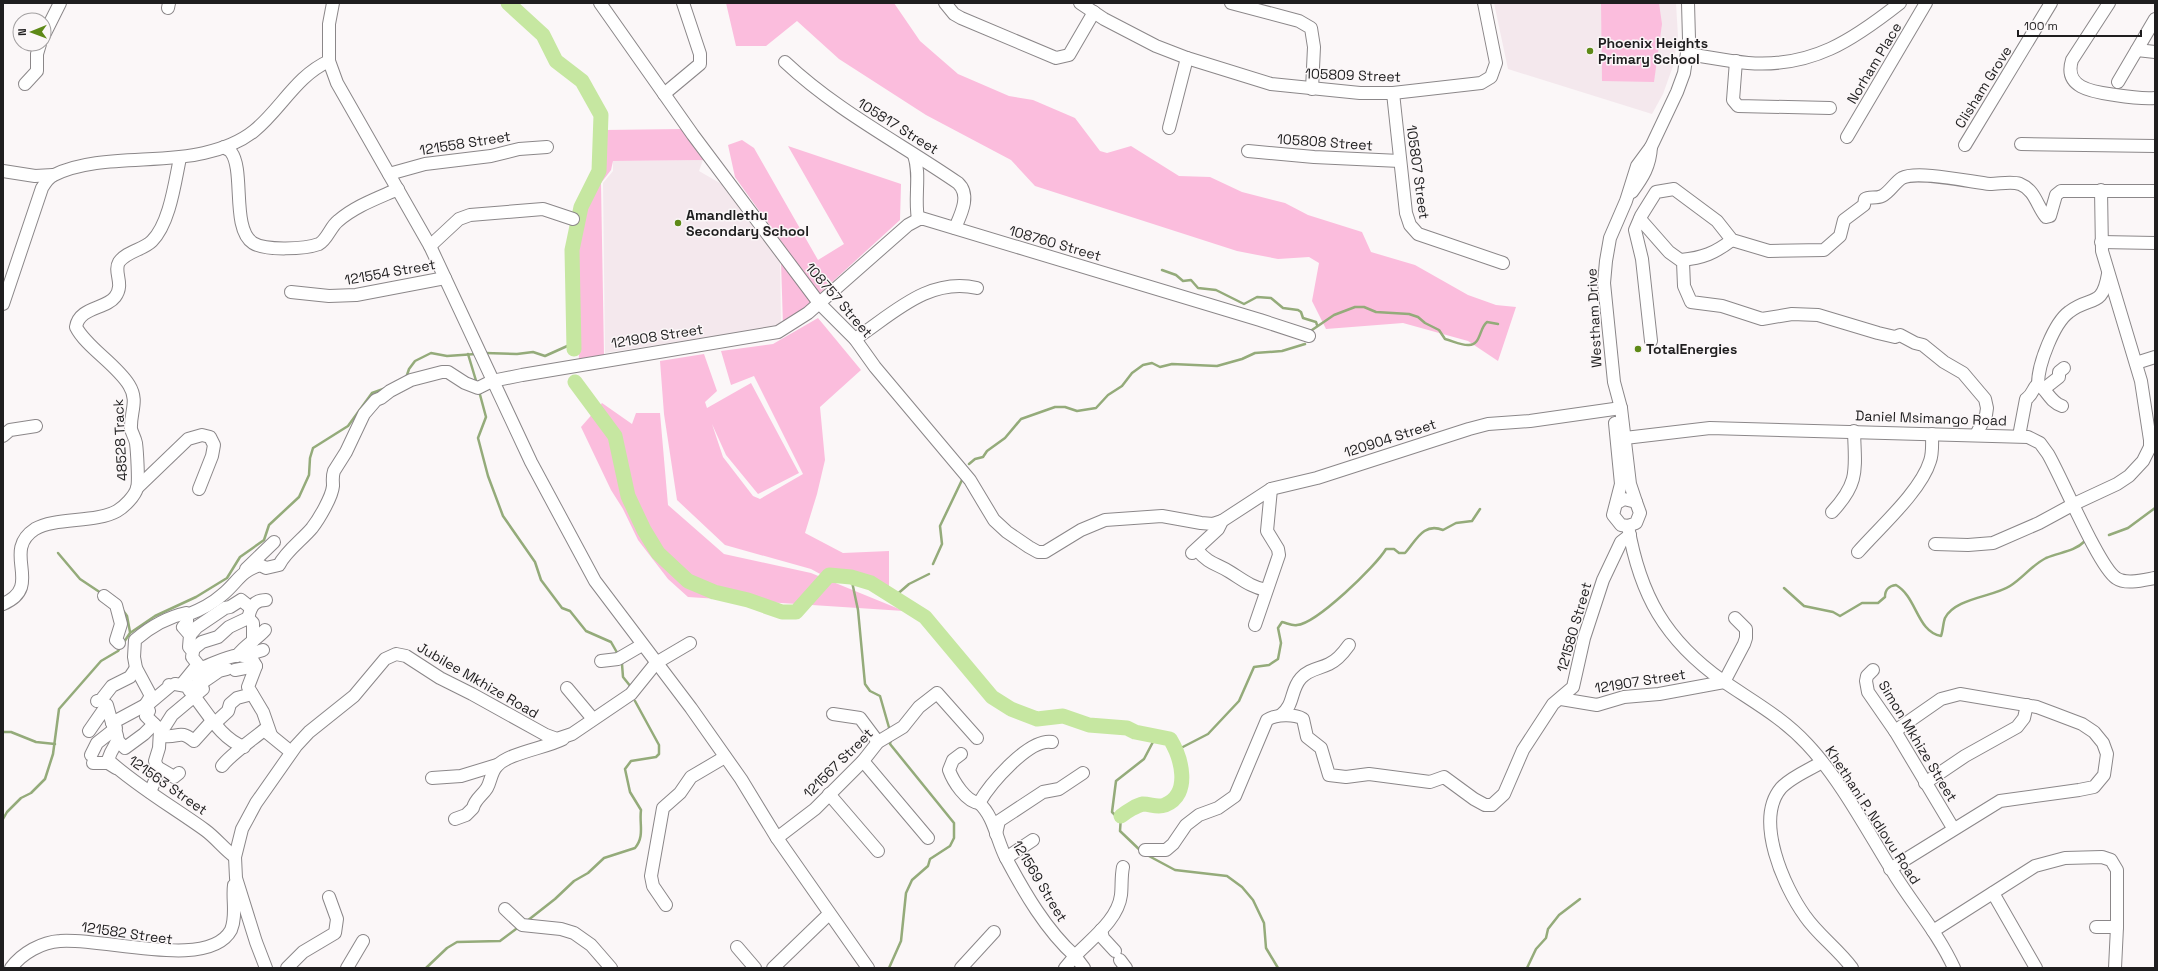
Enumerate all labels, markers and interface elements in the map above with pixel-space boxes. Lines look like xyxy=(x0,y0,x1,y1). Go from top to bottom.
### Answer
north arrow xyxy=(12,12,52,52)
scale bar xyxy=(2018,12,2141,38)
text: 100 m xyxy=(2024,18,2058,34)
street label: Norham Place xyxy=(1843,19,1905,107)
text: N xyxy=(15,28,29,36)
place label: Phoenix Heights Primary School xyxy=(1598,34,1708,68)
street label: Clisham Grove xyxy=(1951,43,2015,131)
marker: Phoenix Heights Primary School xyxy=(1585,46,1595,56)
street label: 105809 Street xyxy=(1305,64,1401,86)
street label: 105817 Street xyxy=(854,94,942,158)
street label: 105807 Street xyxy=(1402,124,1434,220)
street label: 121558 Street xyxy=(418,127,512,159)
street label: 105808 Street xyxy=(1276,130,1374,154)
place label: Amandlethu Secondary School xyxy=(686,206,809,240)
marker: Amandlethu Secondary School xyxy=(673,218,683,228)
street label: 108760 Street xyxy=(1007,221,1103,265)
street label: 121554 Street xyxy=(343,255,437,289)
street label: 108757 Street xyxy=(801,259,877,341)
street label: Westham Drive xyxy=(1582,268,1606,368)
street label: 121908 Street xyxy=(610,320,704,352)
place label: TotalEnergies xyxy=(1646,340,1737,358)
marker: TotalEnergies xyxy=(1633,344,1643,354)
street label: 48528 Track xyxy=(109,398,131,481)
street label: Daniel Msimango Road xyxy=(1855,406,2007,430)
street label: 120904 Street xyxy=(1342,415,1438,461)
street label: 121580 Street xyxy=(1553,580,1595,674)
street label: Jubilee Mkhize Road xyxy=(414,638,542,722)
street label: 121907 Street xyxy=(1593,665,1687,697)
street label: Simon Mkhize Street xyxy=(1875,677,1961,805)
street label: 121567 Street xyxy=(799,724,877,802)
street label: Khethani P. Ndlovu Road xyxy=(1821,742,1925,888)
street label: 121563 Street xyxy=(125,751,211,819)
street label: 121569 Street xyxy=(1009,837,1071,925)
street label: 121582 Street xyxy=(80,918,174,948)

